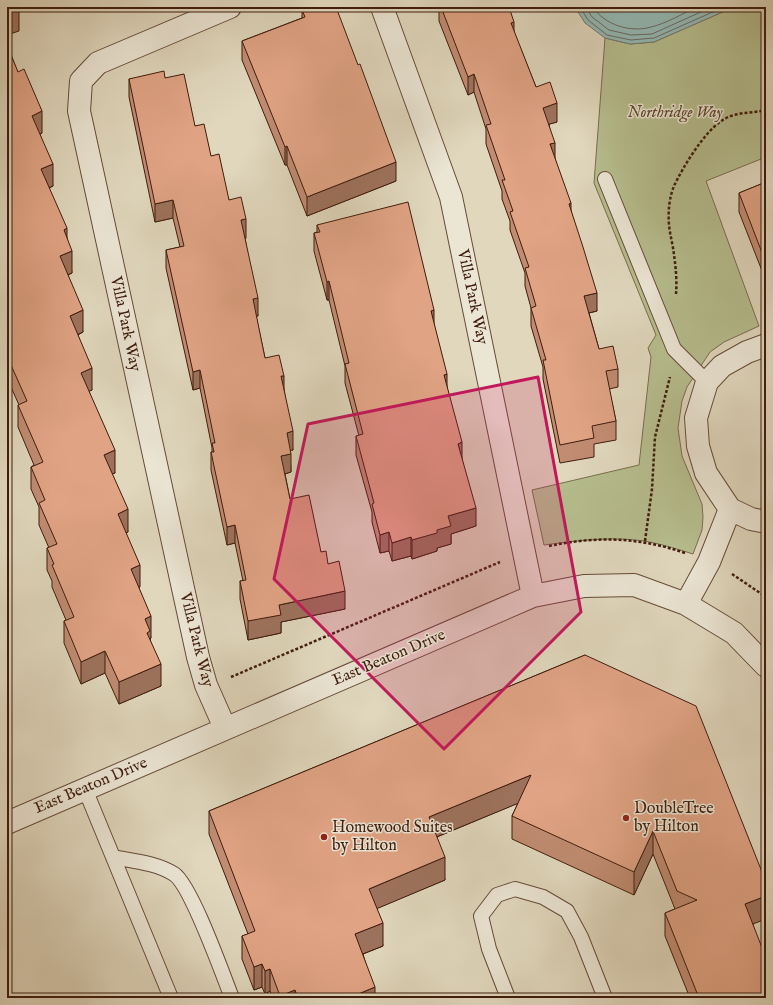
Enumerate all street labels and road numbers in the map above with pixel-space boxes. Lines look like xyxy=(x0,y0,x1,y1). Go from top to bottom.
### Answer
street label: Villa Park Way xyxy=(452,247,492,347)
street label: Villa Park Way xyxy=(105,274,145,374)
street label: Villa Park Way xyxy=(174,590,217,689)
street label: East Beaton Drive xyxy=(330,625,448,691)
street label: East Beaton Drive xyxy=(32,753,150,819)

